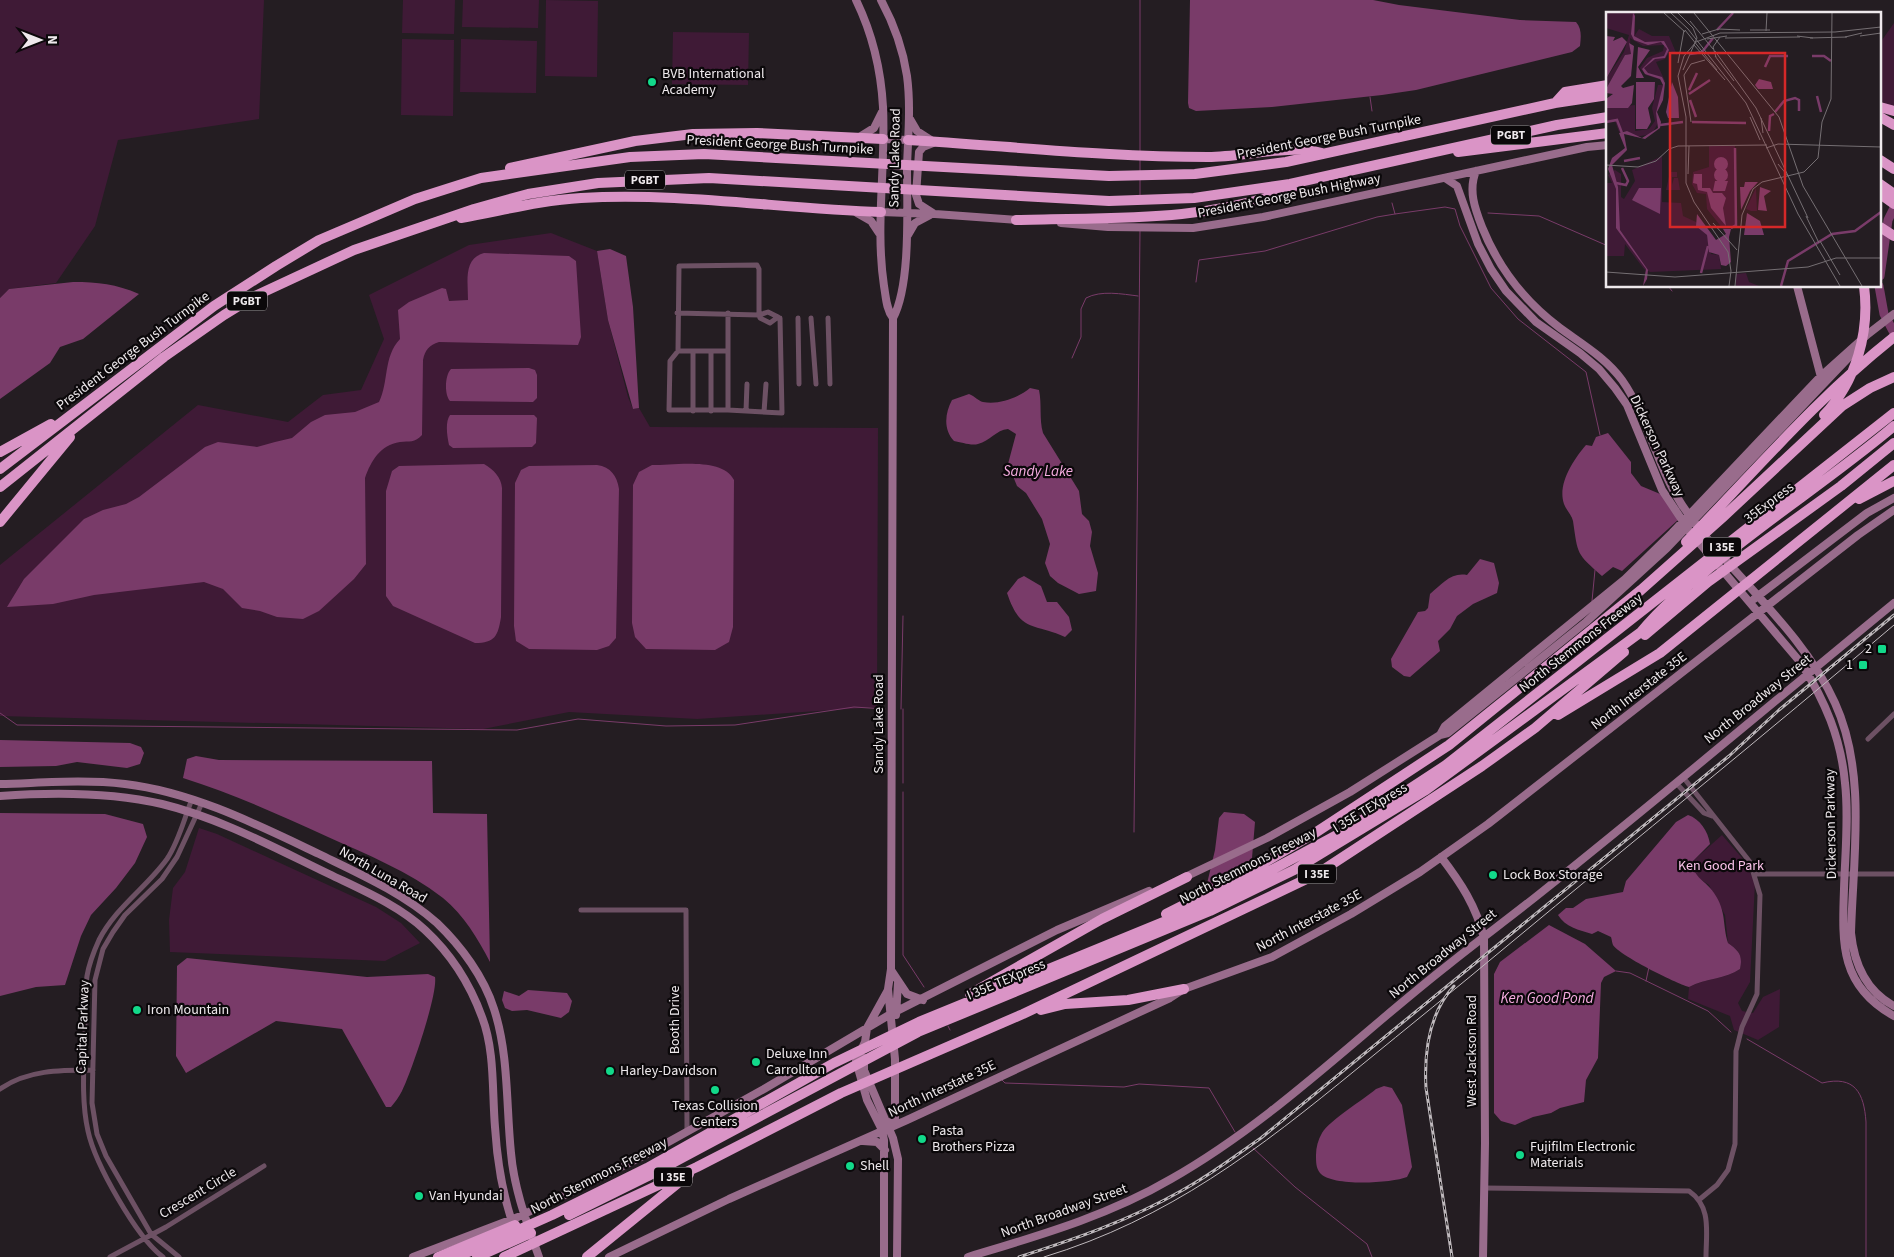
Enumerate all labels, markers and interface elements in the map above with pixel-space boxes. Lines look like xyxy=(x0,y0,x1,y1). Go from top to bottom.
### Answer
inset map xyxy=(1606,12,1882,288)
north arrow xyxy=(15,15,65,65)
text: N xyxy=(42,35,62,45)
place label: BVB International Academy xyxy=(662,64,765,100)
marker: BVB International Academy xyxy=(646,76,658,88)
street label: Sandy Lake Road xyxy=(884,108,906,208)
street label: President George Bush Turnpike xyxy=(1235,109,1423,165)
road number: PGBT xyxy=(1491,126,1531,144)
street label: President George Bush Turnpike xyxy=(686,130,874,160)
street label: President George Bush Highway xyxy=(1196,168,1383,224)
road number: PGBT xyxy=(625,170,665,190)
street label: President George Bush Turnpike xyxy=(52,287,214,415)
road number: PGBT xyxy=(227,292,267,310)
street label: Dickerson Parkway xyxy=(1625,392,1690,501)
water label: Sandy Lake xyxy=(1003,461,1073,482)
street label: 35Express xyxy=(1740,477,1798,529)
road number: I 35E xyxy=(1703,538,1741,556)
street label: North Stemmons Freeway xyxy=(1515,588,1647,697)
place label: 2 xyxy=(1865,639,1872,659)
marker: 2 xyxy=(1876,643,1888,655)
street label: North Interstate 35E xyxy=(1587,647,1691,735)
street label: North Broadway Street xyxy=(1700,649,1816,749)
place label: 1 xyxy=(1846,655,1853,675)
marker: 1 xyxy=(1857,659,1869,671)
street label: Sandy Lake Road xyxy=(869,674,889,774)
street label: Dickerson Parkway xyxy=(1820,768,1842,879)
street label: I 35E TEXpress xyxy=(1329,778,1411,838)
street label: North Stemmons Freeway xyxy=(1176,823,1320,909)
street label: North Luna Road xyxy=(335,842,431,908)
park label: Ken Good Park xyxy=(1678,856,1764,876)
road number: I 35E xyxy=(1298,864,1336,884)
place label: Lock Box Storage xyxy=(1503,865,1603,885)
marker: Lock Box Storage xyxy=(1487,869,1499,881)
street label: North Interstate 35E xyxy=(1253,885,1365,957)
street label: North Broadway Street xyxy=(1385,904,1501,1004)
street label: I 35E TEXpress xyxy=(964,954,1049,1006)
street label: Capital Parkway xyxy=(71,979,95,1074)
street label: Booth Drive xyxy=(665,986,685,1054)
water label: Ken Good Pond xyxy=(1500,988,1595,1009)
street label: West Jackson Road xyxy=(1462,995,1482,1107)
place label: Iron Mountain xyxy=(147,1000,229,1020)
marker: Iron Mountain xyxy=(131,1004,143,1016)
place label: Deluxe Inn Carrollton xyxy=(766,1044,827,1080)
street label: North Interstate 35E xyxy=(885,1055,999,1123)
marker: Deluxe Inn Carrollton xyxy=(750,1056,762,1068)
place label: Harley-Davidson xyxy=(620,1061,717,1081)
marker: Harley-Davidson xyxy=(604,1065,616,1077)
marker: Texas Collision Centers xyxy=(709,1084,721,1096)
place label: Texas Collision Centers xyxy=(672,1096,758,1132)
place label: Pasta Brothers Pizza xyxy=(932,1121,1015,1157)
street label: North Stemmons Freeway xyxy=(527,1133,671,1219)
marker: Pasta Brothers Pizza xyxy=(916,1133,928,1145)
place label: Fujifilm Electronic Materials xyxy=(1530,1137,1636,1173)
marker: Fujifilm Electronic Materials xyxy=(1514,1149,1526,1161)
place label: Shell xyxy=(860,1156,890,1176)
marker: Shell xyxy=(844,1160,856,1172)
street label: Crescent Circle xyxy=(156,1162,240,1224)
road number: I 35E xyxy=(654,1168,692,1186)
street label: North Broadway Street xyxy=(998,1179,1130,1243)
place label: Van Hyundai xyxy=(429,1186,503,1206)
marker: Van Hyundai xyxy=(413,1190,425,1202)

